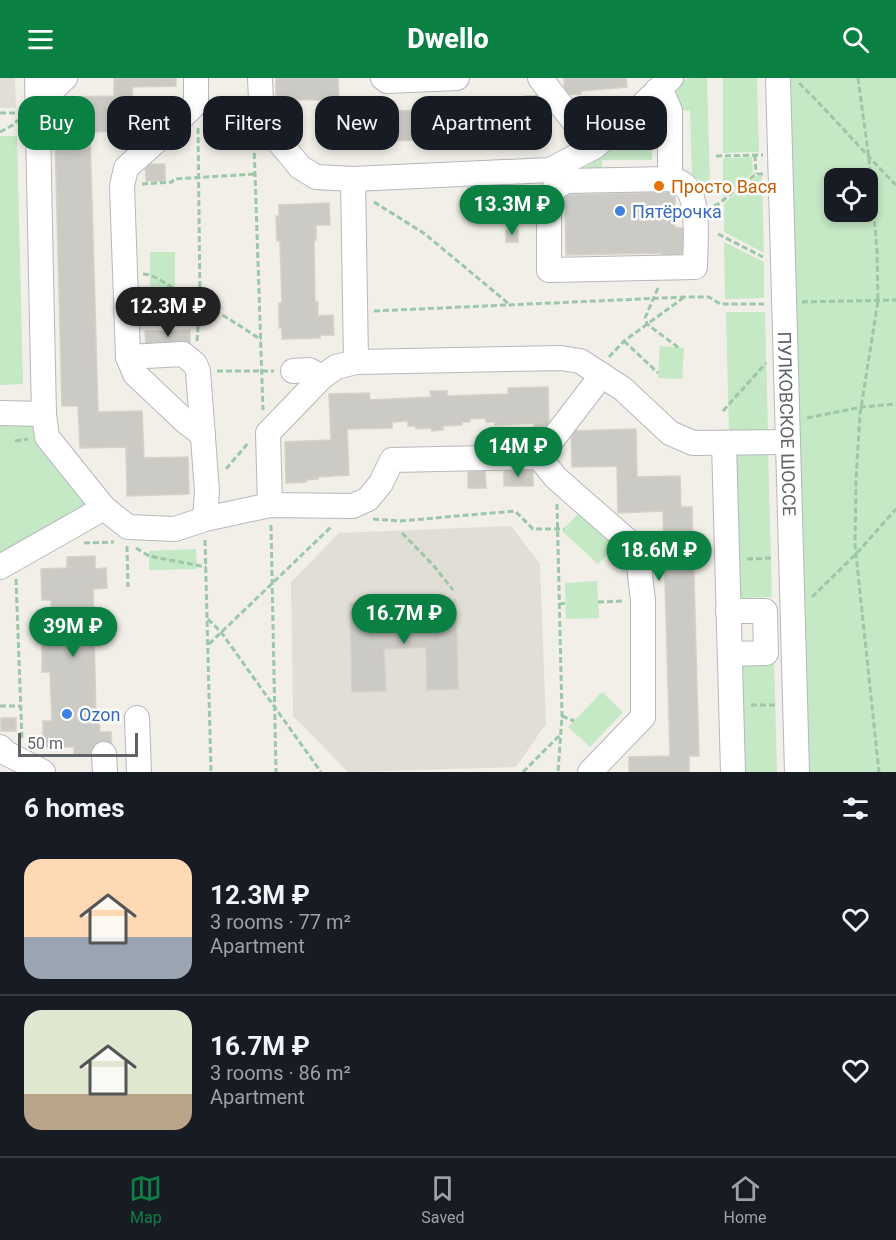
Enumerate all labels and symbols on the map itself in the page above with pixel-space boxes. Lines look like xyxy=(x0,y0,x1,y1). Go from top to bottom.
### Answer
place label: Просто Вася xyxy=(671,176,777,197)
marker: Просто Вася xyxy=(652,179,666,193)
pin: 13.3M ₽ xyxy=(457,185,567,236)
place label: Пятёрочка xyxy=(632,201,722,222)
marker: Пятёрочка xyxy=(613,204,627,218)
pin: 12.3M ₽ xyxy=(113,287,223,338)
street label: ПУЛКОВСКОЕ ШОССЕ xyxy=(774,331,800,516)
pin: 14M ₽ xyxy=(476,427,560,478)
pin: 18.6M ₽ xyxy=(604,531,714,582)
pin: 16.7M ₽ xyxy=(349,594,459,645)
pin: 39M ₽ xyxy=(31,607,115,658)
place label: Ozon xyxy=(79,704,120,725)
marker: Ozon xyxy=(60,707,74,721)
scale bar xyxy=(18,730,138,758)

